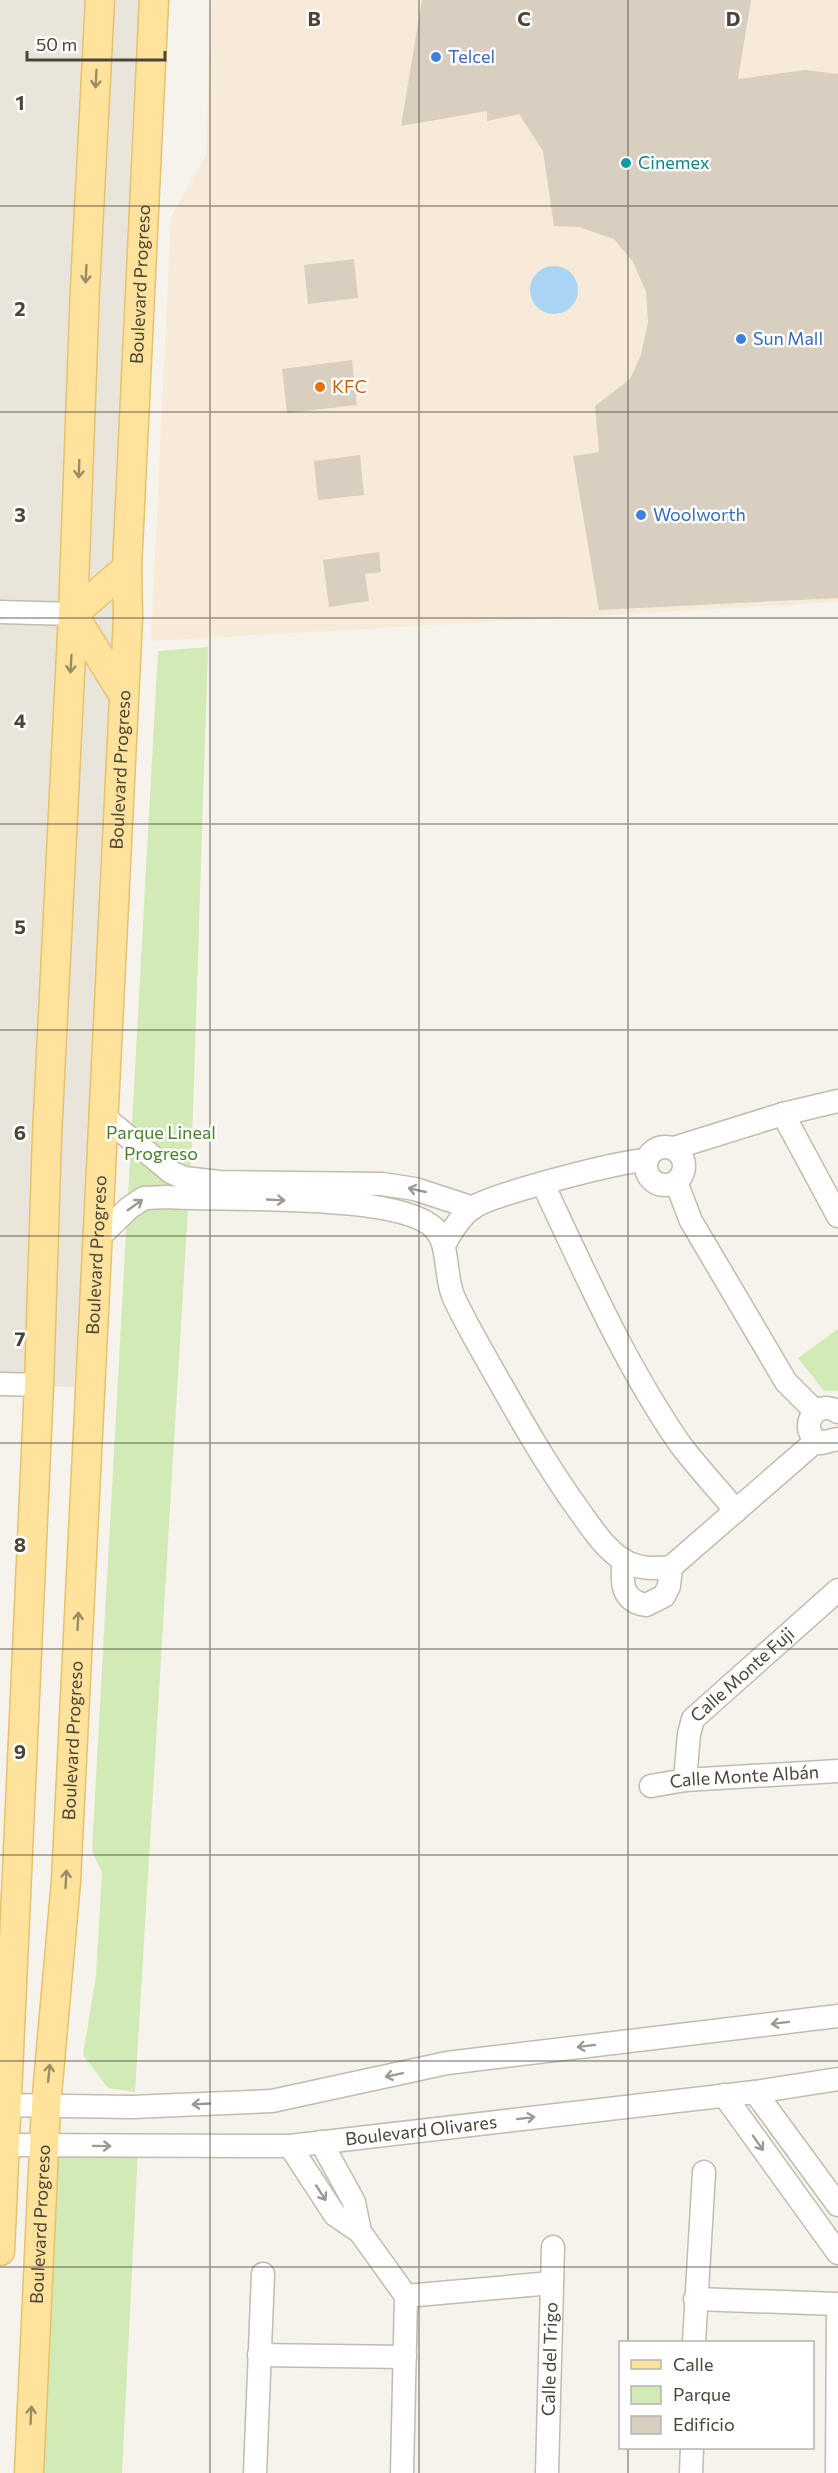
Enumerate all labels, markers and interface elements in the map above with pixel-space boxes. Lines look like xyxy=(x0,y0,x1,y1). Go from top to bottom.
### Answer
text: B xyxy=(307,6,321,30)
text: C xyxy=(517,6,531,30)
text: D xyxy=(726,6,740,30)
scale bar xyxy=(27,24,165,62)
text: 50 m xyxy=(36,33,77,55)
place label: Telcel xyxy=(448,45,495,67)
marker: Telcel xyxy=(429,50,443,64)
one-way arrow xyxy=(90,69,101,89)
text: 1 xyxy=(15,90,25,114)
place label: Cinemex xyxy=(638,151,710,173)
marker: Cinemex xyxy=(619,156,633,170)
street label: Boulevard Progreso xyxy=(125,204,154,364)
one-way arrow xyxy=(80,264,91,284)
text: 2 xyxy=(14,296,26,320)
place label: Sun Mall xyxy=(753,327,823,349)
marker: Sun Mall xyxy=(734,332,748,346)
place label: KFC xyxy=(332,375,367,397)
marker: KFC xyxy=(313,380,327,394)
one-way arrow xyxy=(73,459,84,478)
text: 3 xyxy=(14,502,26,526)
place label: Woolworth xyxy=(653,503,746,525)
marker: Woolworth xyxy=(634,508,648,522)
one-way arrow xyxy=(65,653,76,673)
street label: Boulevard Progreso xyxy=(105,689,134,850)
text: 4 xyxy=(14,708,26,732)
text: 5 xyxy=(14,914,26,938)
text: 6 xyxy=(14,1120,26,1144)
park label: Parque Lineal Progreso xyxy=(106,1121,216,1164)
street label: Boulevard Progreso xyxy=(81,1175,111,1335)
one-way arrow xyxy=(408,1184,428,1195)
one-way arrow xyxy=(265,1195,285,1206)
one-way arrow xyxy=(126,1199,142,1211)
text: 7 xyxy=(15,1326,26,1350)
text: 8 xyxy=(14,1532,26,1556)
one-way arrow xyxy=(73,1612,84,1632)
street label: Calle Monte Fuji xyxy=(685,1622,798,1726)
street label: Boulevard Progreso xyxy=(57,1660,87,1821)
text: 9 xyxy=(14,1739,26,1763)
street label: Calle Monte Albán xyxy=(668,1760,820,1793)
one-way arrow xyxy=(61,1869,72,1889)
one-way arrow xyxy=(770,2018,790,2029)
one-way arrow xyxy=(577,2041,597,2052)
one-way arrow xyxy=(44,2064,55,2084)
one-way arrow xyxy=(384,2070,404,2081)
one-way arrow xyxy=(192,2098,212,2109)
street label: Boulevard Olivares xyxy=(344,2110,498,2150)
one-way arrow xyxy=(516,2112,536,2123)
one-way arrow xyxy=(752,2134,764,2150)
one-way arrow xyxy=(91,2140,111,2152)
street label: Boulevard Progreso xyxy=(25,2144,54,2304)
one-way arrow xyxy=(315,2184,327,2200)
street label: Calle del Trigo xyxy=(537,2302,562,2416)
legend xyxy=(619,2341,814,2449)
text: Calle xyxy=(673,2353,713,2375)
text: Parque xyxy=(673,2383,731,2405)
one-way arrow xyxy=(26,2405,37,2425)
text: Edificio xyxy=(673,2413,735,2435)

